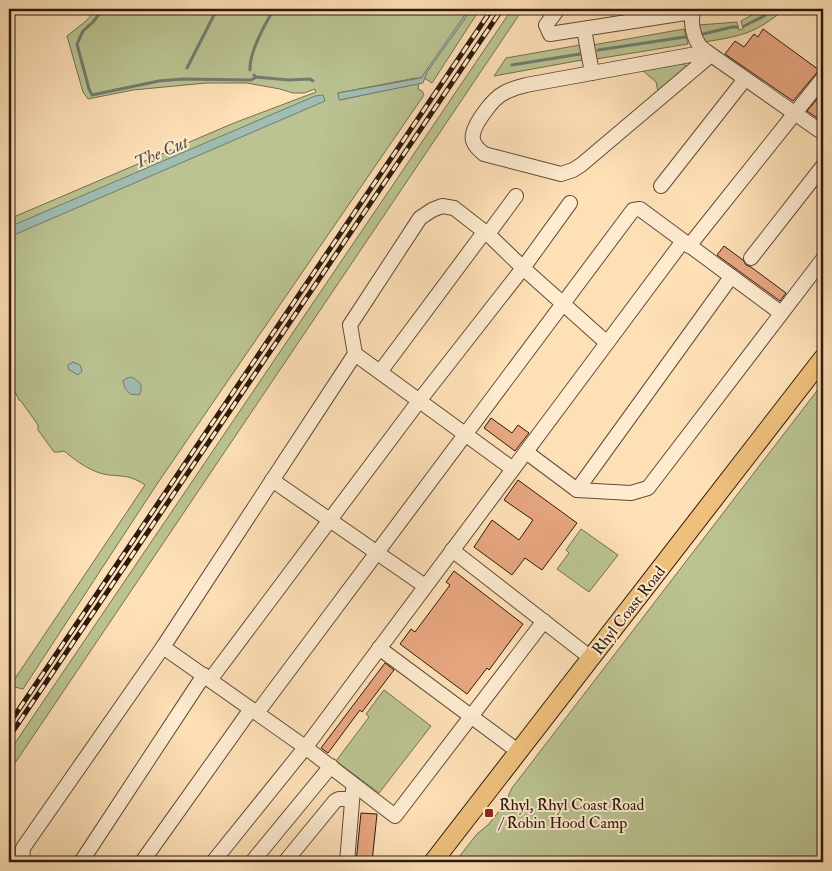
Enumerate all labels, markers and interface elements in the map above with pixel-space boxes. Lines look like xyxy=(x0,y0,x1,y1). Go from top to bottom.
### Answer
water label: The Cut xyxy=(131,130,193,174)
street label: Rhyl Coast Road xyxy=(588,562,670,659)
place label: Rhyl, Rhyl Coast Road / Robin Hood Camp xyxy=(498,795,645,834)
marker: Rhyl, Rhyl Coast Road / Robin Hood Camp xyxy=(483,807,495,819)

